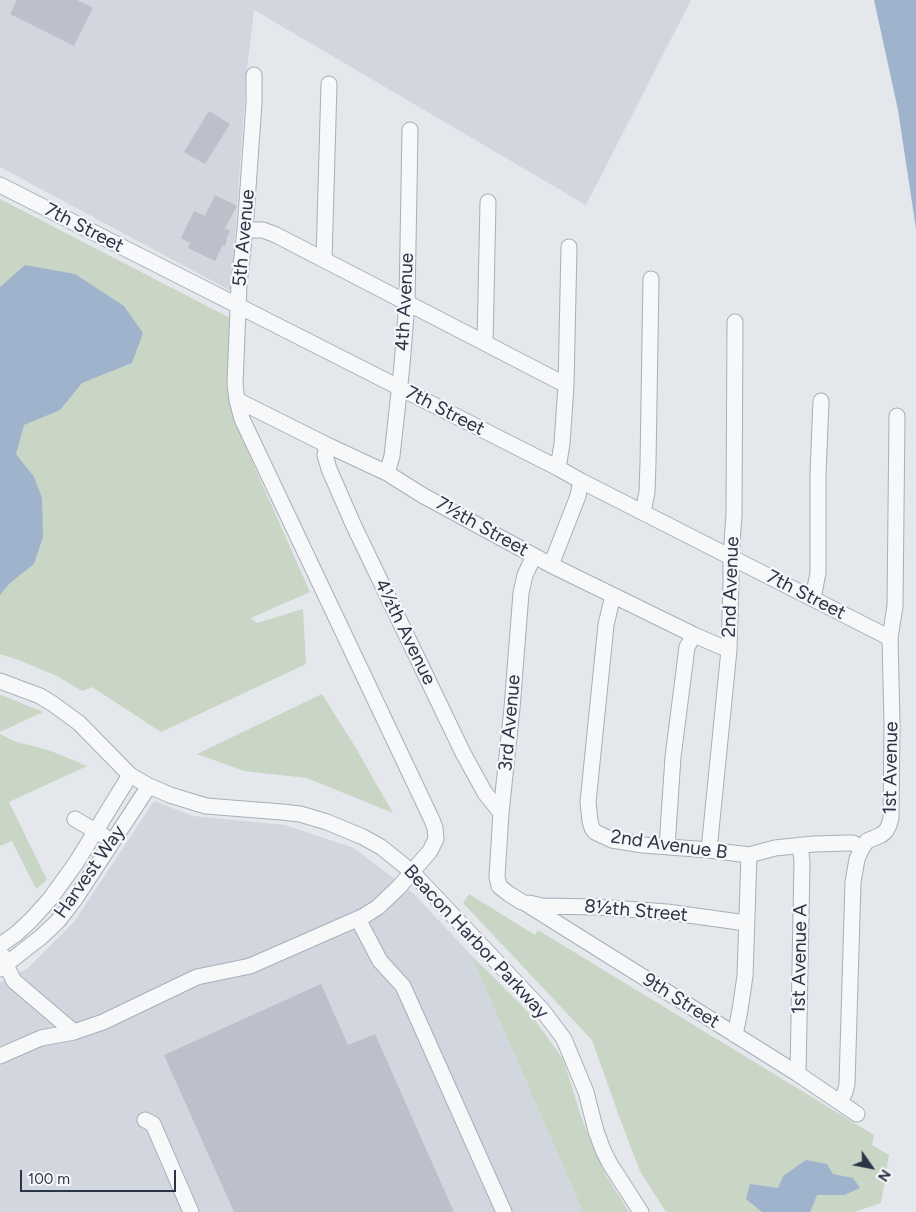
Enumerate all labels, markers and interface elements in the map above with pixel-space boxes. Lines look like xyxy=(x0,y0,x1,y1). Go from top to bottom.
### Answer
street label: 5th Avenue xyxy=(228,188,260,288)
street label: 7th Street xyxy=(41,198,127,258)
street label: 4th Avenue xyxy=(391,252,419,352)
street label: 7th Street xyxy=(402,381,488,441)
street label: 7½th Street xyxy=(432,492,532,562)
street label: 2nd Avenue xyxy=(718,536,744,638)
street label: 7th Street xyxy=(763,565,849,625)
street label: 4½th Avenue xyxy=(370,575,440,689)
street label: 3rd Avenue xyxy=(494,674,526,772)
street label: 1st Avenue xyxy=(879,721,903,815)
street label: Harvest Way xyxy=(50,821,130,923)
street label: 2nd Avenue B xyxy=(609,826,729,864)
street label: Beacon Harbor Parkway xyxy=(399,860,553,1024)
street label: 8½th Street xyxy=(583,895,689,927)
street label: 1st Avenue A xyxy=(788,904,812,1014)
street label: 9th Street xyxy=(638,968,724,1034)
north arrow xyxy=(846,1142,896,1192)
scale bar xyxy=(22,1160,179,1192)
text: N xyxy=(874,1166,894,1185)
text: 100 m xyxy=(28,1170,70,1188)

